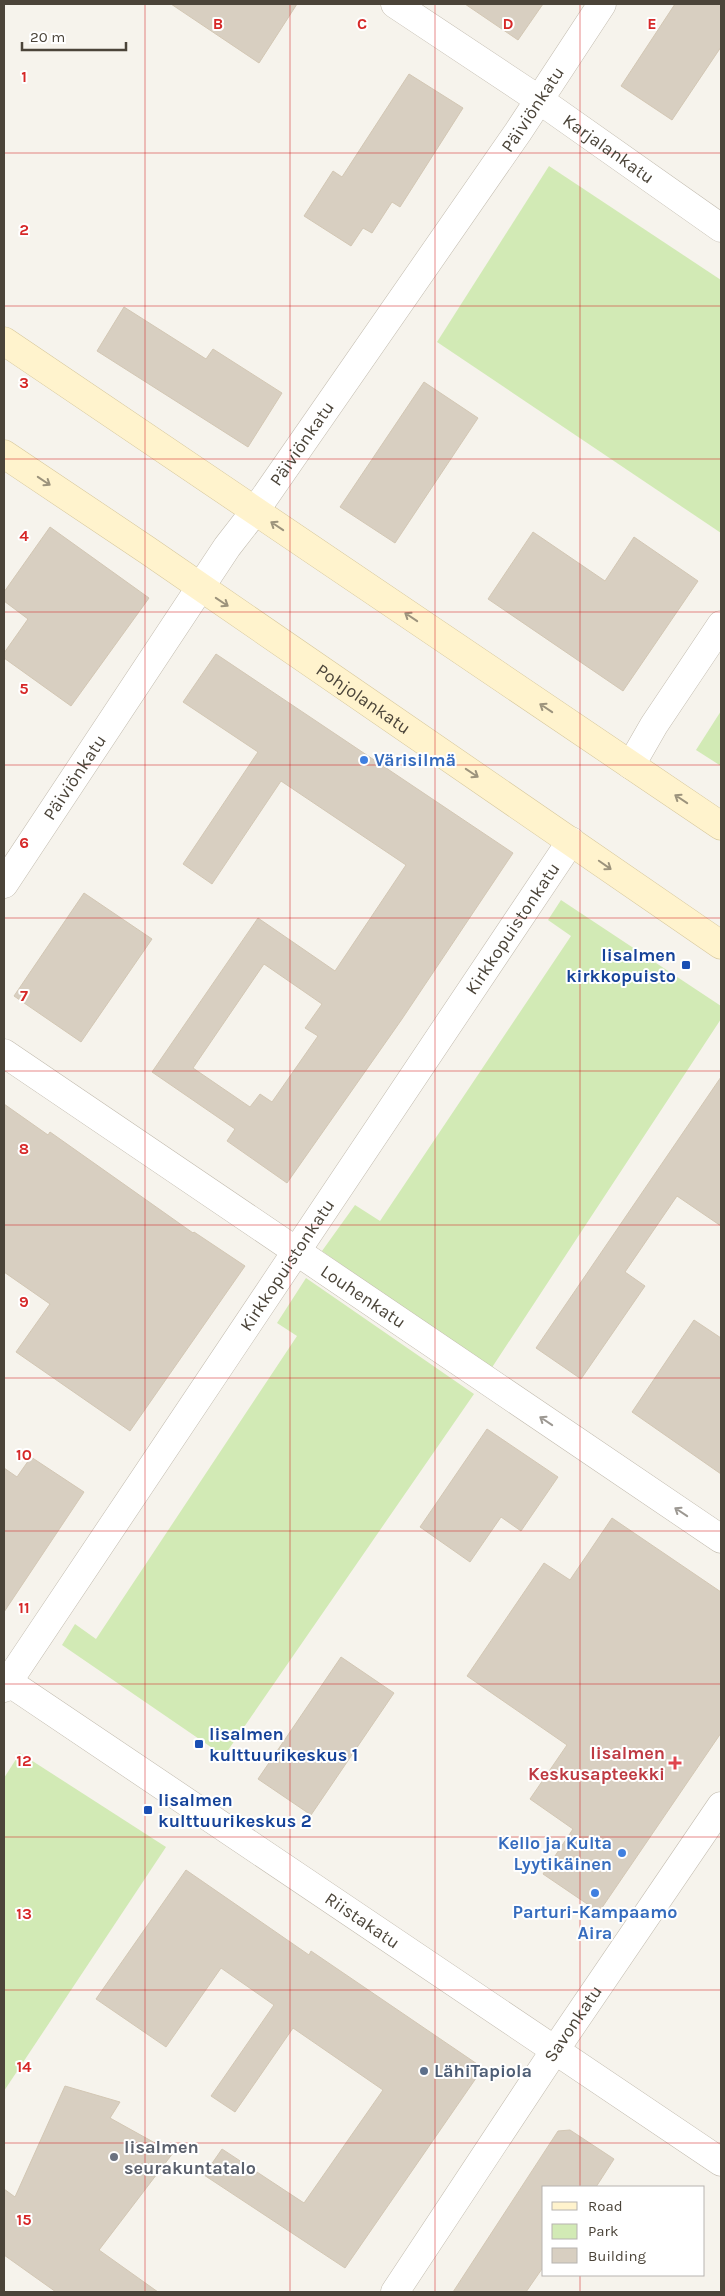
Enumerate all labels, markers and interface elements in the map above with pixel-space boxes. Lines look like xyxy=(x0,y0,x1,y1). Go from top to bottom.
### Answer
text: B xyxy=(213,14,223,33)
text: C xyxy=(357,14,367,33)
text: D xyxy=(503,14,514,33)
text: E xyxy=(647,14,657,33)
scale bar xyxy=(22,20,126,52)
text: 20 m xyxy=(30,28,65,46)
street label: Päiviönkatu xyxy=(496,62,569,156)
text: 1 xyxy=(21,67,27,86)
street label: Karjalankatu xyxy=(559,109,658,188)
text: 2 xyxy=(19,220,29,239)
text: 3 xyxy=(19,373,29,392)
street label: Päiviönkatu xyxy=(265,397,339,490)
one-way arrow xyxy=(37,476,51,486)
one-way arrow xyxy=(270,521,284,531)
text: 4 xyxy=(19,526,29,545)
one-way arrow xyxy=(215,597,229,607)
one-way arrow xyxy=(405,612,419,622)
street label: Pohjolankatu xyxy=(312,659,415,739)
text: 5 xyxy=(19,679,29,698)
one-way arrow xyxy=(539,703,553,713)
street label: Päiviönkatu xyxy=(38,730,111,824)
place label: Värisilmä xyxy=(374,749,456,771)
marker: Värisilmä xyxy=(358,754,370,766)
one-way arrow xyxy=(464,768,478,778)
one-way arrow xyxy=(674,794,688,804)
text: 6 xyxy=(19,833,29,852)
street label: Kirkkopuistonkatu xyxy=(460,858,565,999)
one-way arrow xyxy=(598,860,612,870)
place label: Iisalmen kirkkopuisto xyxy=(566,944,676,987)
marker: Iisalmen kirkkopuisto xyxy=(680,959,692,971)
text: 7 xyxy=(20,986,28,1005)
text: 8 xyxy=(19,1139,29,1158)
street label: Kirkkopuistonkatu xyxy=(235,1195,339,1335)
street label: Louhenkatu xyxy=(317,1260,410,1333)
text: 9 xyxy=(19,1292,29,1311)
one-way arrow xyxy=(539,1416,553,1426)
text: 10 xyxy=(16,1445,32,1464)
one-way arrow xyxy=(674,1507,688,1517)
text: 11 xyxy=(18,1598,30,1617)
place label: Iisalmen kulttuurikeskus 1 xyxy=(209,1723,358,1766)
marker: Iisalmen kulttuurikeskus 1 xyxy=(193,1738,205,1750)
place label: Iisalmen Keskusapteekki xyxy=(528,1742,665,1785)
text: 12 xyxy=(16,1751,32,1770)
marker: Iisalmen Keskusapteekki xyxy=(669,1757,681,1769)
place label: Iisalmen kulttuurikeskus 2 xyxy=(158,1789,312,1832)
marker: Iisalmen kulttuurikeskus 2 xyxy=(142,1804,154,1816)
place label: Kello ja Kulta Lyytikäinen xyxy=(498,1832,612,1875)
marker: Kello ja Kulta Lyytikäinen xyxy=(616,1847,628,1859)
street label: Riistakatu xyxy=(321,1887,404,1953)
marker: Parturi-Kampaamo Aira xyxy=(589,1887,601,1899)
place label: Parturi-Kampaamo Aira xyxy=(513,1901,677,1944)
text: 13 xyxy=(16,1904,32,1923)
street label: Savonkatu xyxy=(539,1981,607,2066)
text: 14 xyxy=(16,2057,32,2076)
place label: LähiTapiola xyxy=(434,2060,532,2082)
marker: LähiTapiola xyxy=(418,2065,430,2077)
place label: Iisalmen seurakuntatalo xyxy=(124,2136,256,2179)
marker: Iisalmen seurakuntatalo xyxy=(108,2151,120,2163)
legend xyxy=(542,2186,705,2276)
text: Road xyxy=(588,2197,623,2215)
text: 15 xyxy=(16,2210,32,2229)
text: Park xyxy=(588,2222,618,2240)
text: Building xyxy=(588,2247,646,2265)

